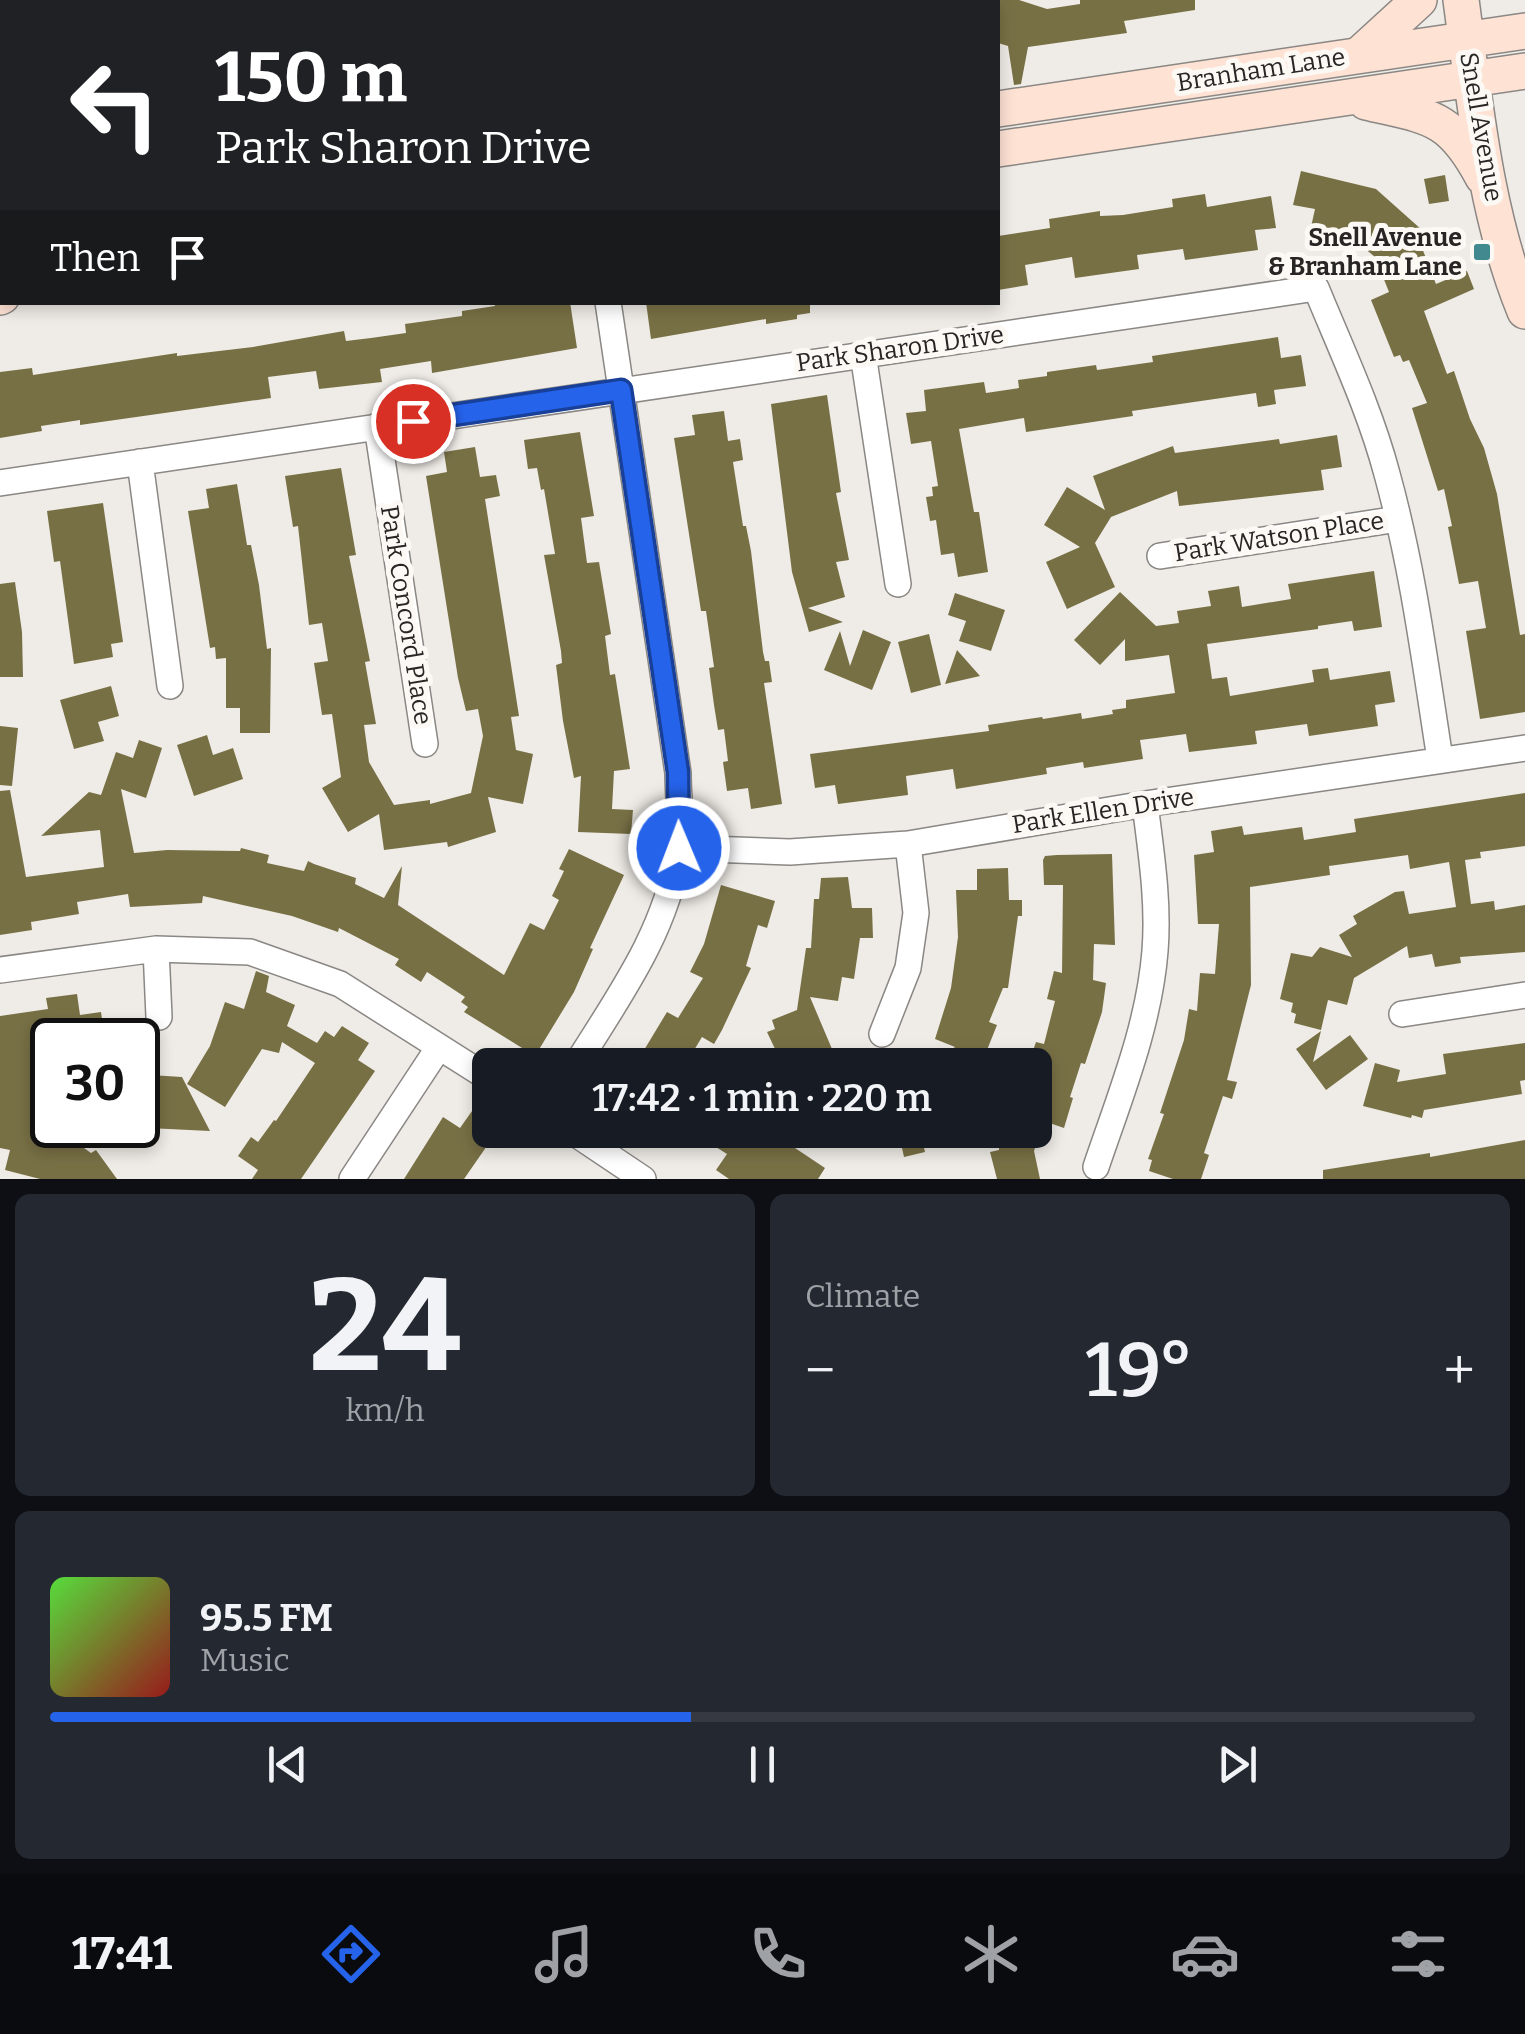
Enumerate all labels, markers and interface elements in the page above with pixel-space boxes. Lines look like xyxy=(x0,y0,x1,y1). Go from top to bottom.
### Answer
text: 150 m xyxy=(215,36,407,120)
icon: left xyxy=(50,40,180,170)
street label: Branham Lane xyxy=(1175,42,1347,98)
street label: Snell Avenue xyxy=(1453,50,1509,204)
text: Park Sharon Drive xyxy=(215,121,592,175)
place label: Snell Avenue & Branham Lane xyxy=(1268,223,1462,282)
icon: arrive xyxy=(160,230,215,285)
text: Then xyxy=(50,235,140,281)
marker: Snell Avenue & Branham Lane xyxy=(1471,241,1493,263)
street label: Park Sharon Drive xyxy=(794,320,1006,378)
pin xyxy=(371,379,456,464)
icon: arrive xyxy=(386,394,441,449)
street label: Park Concord Place xyxy=(374,503,438,727)
street label: Park Watson Place xyxy=(1172,506,1386,568)
street label: Park Ellen Drive xyxy=(1010,782,1196,840)
position arrow xyxy=(627,796,731,900)
speed limit sign: 30 xyxy=(30,1018,160,1148)
text: 17:42 · 1 min · 220 m xyxy=(592,1075,932,1121)
text: 24 xyxy=(309,1248,461,1404)
text: Climate xyxy=(805,1277,920,1315)
text: 19° xyxy=(1085,1326,1194,1416)
text: − xyxy=(805,1338,835,1404)
text: + xyxy=(1444,1338,1475,1404)
text: km/h xyxy=(345,1391,425,1429)
text: 95.5 FM xyxy=(200,1595,333,1641)
text: Music xyxy=(200,1641,290,1679)
icon: previous xyxy=(260,1737,315,1792)
icon: pause xyxy=(735,1737,790,1792)
icon: next xyxy=(1210,1737,1265,1792)
icon: directions xyxy=(316,1919,386,1989)
icon: music xyxy=(529,1919,599,1989)
icon: phone xyxy=(743,1919,813,1989)
icon: climate xyxy=(956,1919,1026,1989)
icon: car xyxy=(1170,1919,1240,1989)
icon: filters xyxy=(1383,1919,1453,1989)
text: 17:41 xyxy=(72,1927,172,1981)

